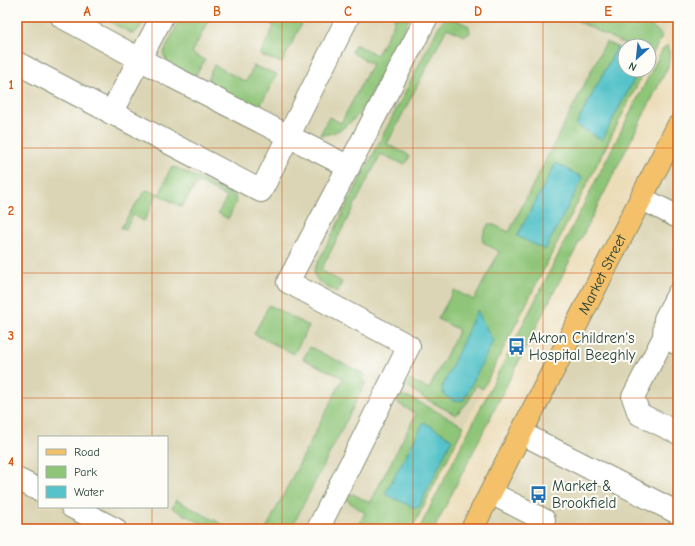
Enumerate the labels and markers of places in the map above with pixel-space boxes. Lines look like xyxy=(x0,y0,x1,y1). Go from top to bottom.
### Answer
place label: Akron Children's Hospital Beeghly xyxy=(529,329,636,364)
bus stop icon: Akron Children's Hospital Beeghly xyxy=(506,337,526,357)
place label: Market & Brookfield xyxy=(552,477,616,512)
bus stop icon: Market & Brookfield xyxy=(529,485,549,505)

